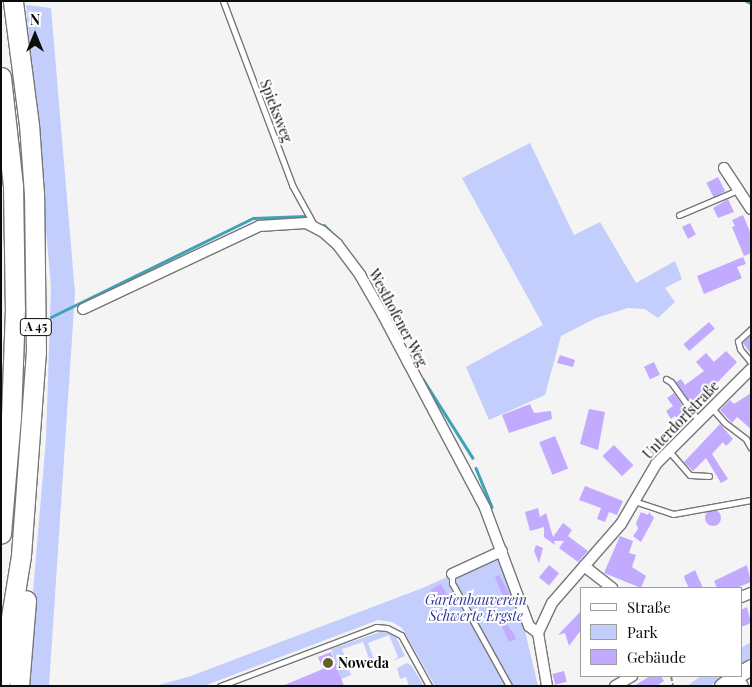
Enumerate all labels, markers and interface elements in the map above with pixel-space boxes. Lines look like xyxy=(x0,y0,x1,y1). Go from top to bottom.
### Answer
north arrow xyxy=(10,10,60,60)
text: N xyxy=(30,10,40,29)
street label: Spieksweg xyxy=(256,77,296,145)
street label: Westhofener Weg xyxy=(365,266,431,370)
road number: A 45 xyxy=(18,318,54,337)
street label: Unterdorfstraße xyxy=(640,377,722,463)
legend xyxy=(580,587,742,677)
park label: Gartenbauverein Schwerte Ergste xyxy=(425,592,527,624)
text: Straße xyxy=(627,597,671,617)
text: Park xyxy=(627,622,658,642)
text: Gebäude xyxy=(627,647,686,667)
place label: Noweda xyxy=(338,655,389,671)
marker: Noweda xyxy=(322,657,334,669)

